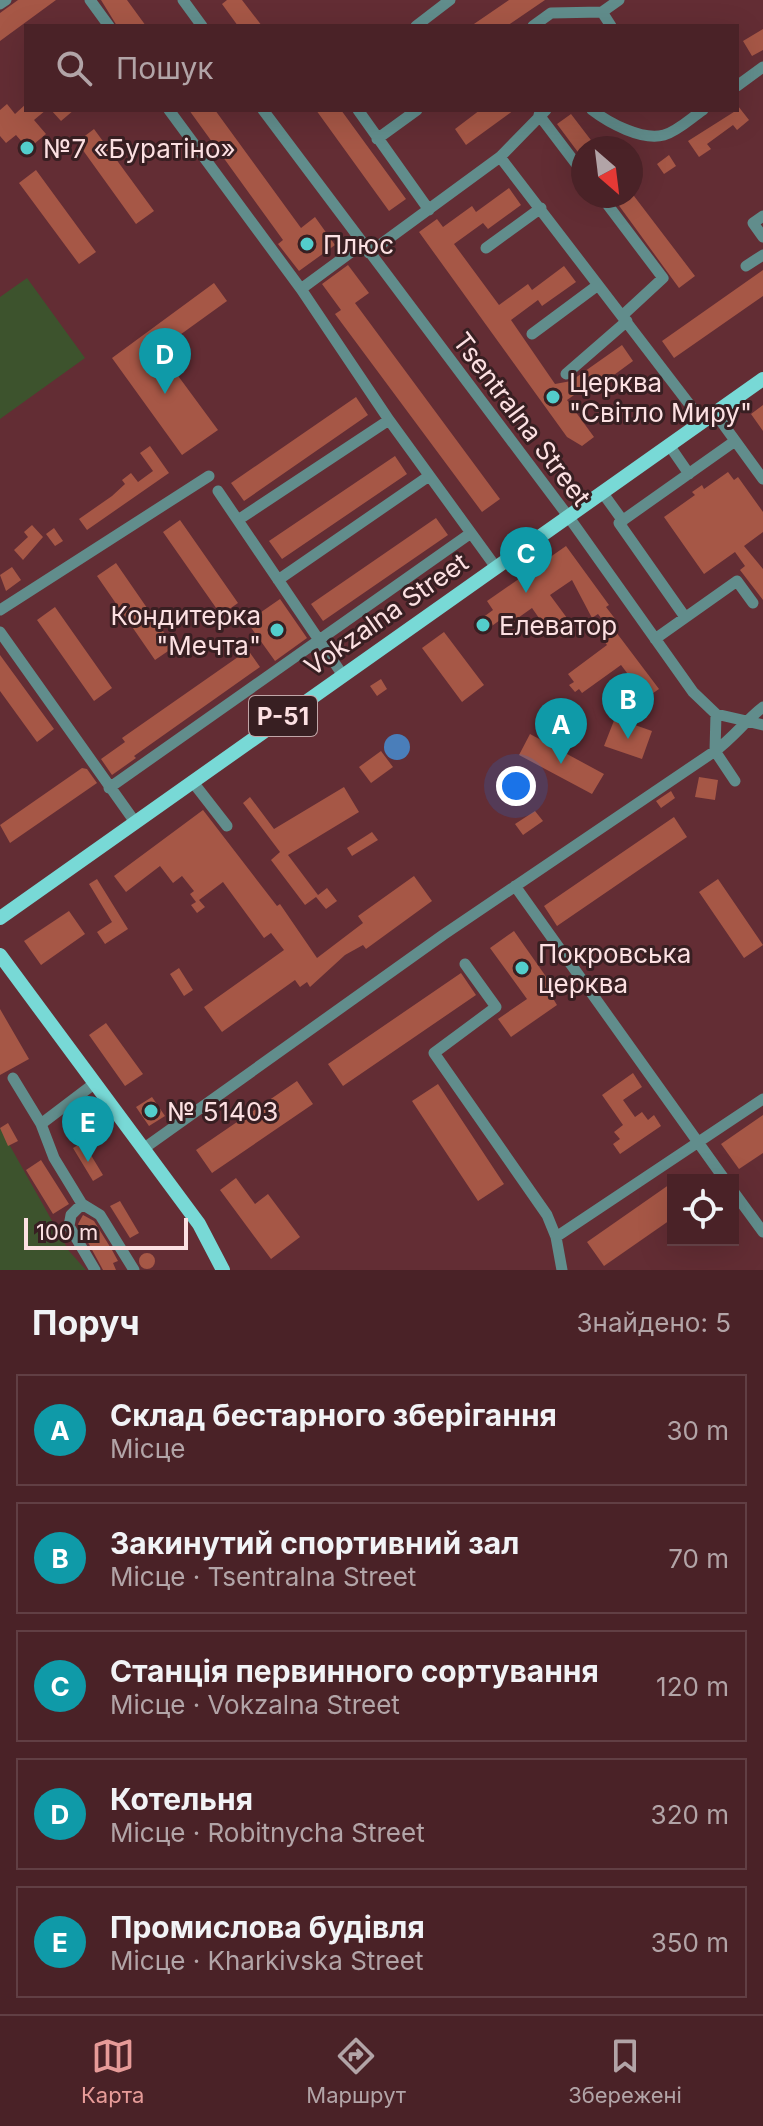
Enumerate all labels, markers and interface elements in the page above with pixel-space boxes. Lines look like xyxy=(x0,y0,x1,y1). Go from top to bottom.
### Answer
search box xyxy=(24,24,739,112)
icon: search xyxy=(52,46,96,90)
text: Пошук xyxy=(116,50,214,86)
place label: №7 «Буратіно» xyxy=(43,133,236,164)
north arrow xyxy=(571,136,643,208)
marker: №7 «Буратіно» xyxy=(18,139,36,157)
place label: Плюс xyxy=(323,229,394,260)
marker: Плюс xyxy=(298,235,316,253)
street label: Tsentralna Street xyxy=(447,326,597,512)
pin: D xyxy=(139,328,191,394)
place label: Церква "Світло Миру" xyxy=(569,367,752,428)
marker: Церква "Світло Миру" xyxy=(544,388,562,406)
pin: C xyxy=(500,527,552,593)
street label: Vokzalna Street xyxy=(298,546,474,682)
place label: Кондитерка "Мечта" xyxy=(110,600,261,661)
place label: Елеватор xyxy=(499,610,617,641)
marker: Елеватор xyxy=(474,616,492,634)
marker: Кондитерка "Мечта" xyxy=(268,621,286,639)
pin: B xyxy=(602,673,654,739)
road number: Р-51 xyxy=(249,696,317,736)
pin: A xyxy=(535,698,587,764)
your location xyxy=(496,766,536,806)
place label: Покровська церква xyxy=(538,938,691,999)
marker: Покровська церква xyxy=(513,959,531,977)
pin: E xyxy=(62,1096,114,1162)
place label: № 51403 xyxy=(167,1096,278,1127)
marker: № 51403 xyxy=(142,1102,160,1120)
map controls xyxy=(667,1174,739,1246)
button: locate xyxy=(667,1174,739,1246)
scale bar xyxy=(24,1214,188,1250)
text: 100 m xyxy=(36,1219,98,1245)
text: Поруч xyxy=(32,1302,140,1343)
text: Знайдено: 5 xyxy=(577,1307,731,1338)
text: Склад бестарного зберігання xyxy=(110,1397,557,1433)
text: A xyxy=(50,1415,70,1446)
text: 30 m xyxy=(666,1415,729,1446)
text: Місце xyxy=(110,1433,185,1464)
text: Закинутий спортивний зал xyxy=(110,1525,519,1561)
text: B xyxy=(51,1543,69,1574)
text: 70 m xyxy=(668,1543,729,1574)
text: Місце · Tsentralna Street xyxy=(110,1561,416,1592)
text: Станція первинного сортування xyxy=(110,1653,599,1689)
text: C xyxy=(50,1671,70,1702)
text: 120 m xyxy=(656,1671,729,1702)
text: Місце · Vokzalna Street xyxy=(110,1689,400,1720)
text: Котельня xyxy=(110,1781,253,1817)
text: D xyxy=(51,1799,69,1830)
text: 320 m xyxy=(651,1799,729,1830)
text: Місце · Robitnycha Street xyxy=(110,1817,425,1848)
text: Промислова будівля xyxy=(110,1909,425,1945)
text: E xyxy=(52,1927,68,1958)
text: 350 m xyxy=(651,1927,729,1958)
text: Місце · Kharkivska Street xyxy=(110,1945,424,1976)
tab: Карта xyxy=(81,2034,144,2108)
tab: Маршрут xyxy=(306,2034,406,2108)
tab: Збережені xyxy=(568,2034,682,2108)

